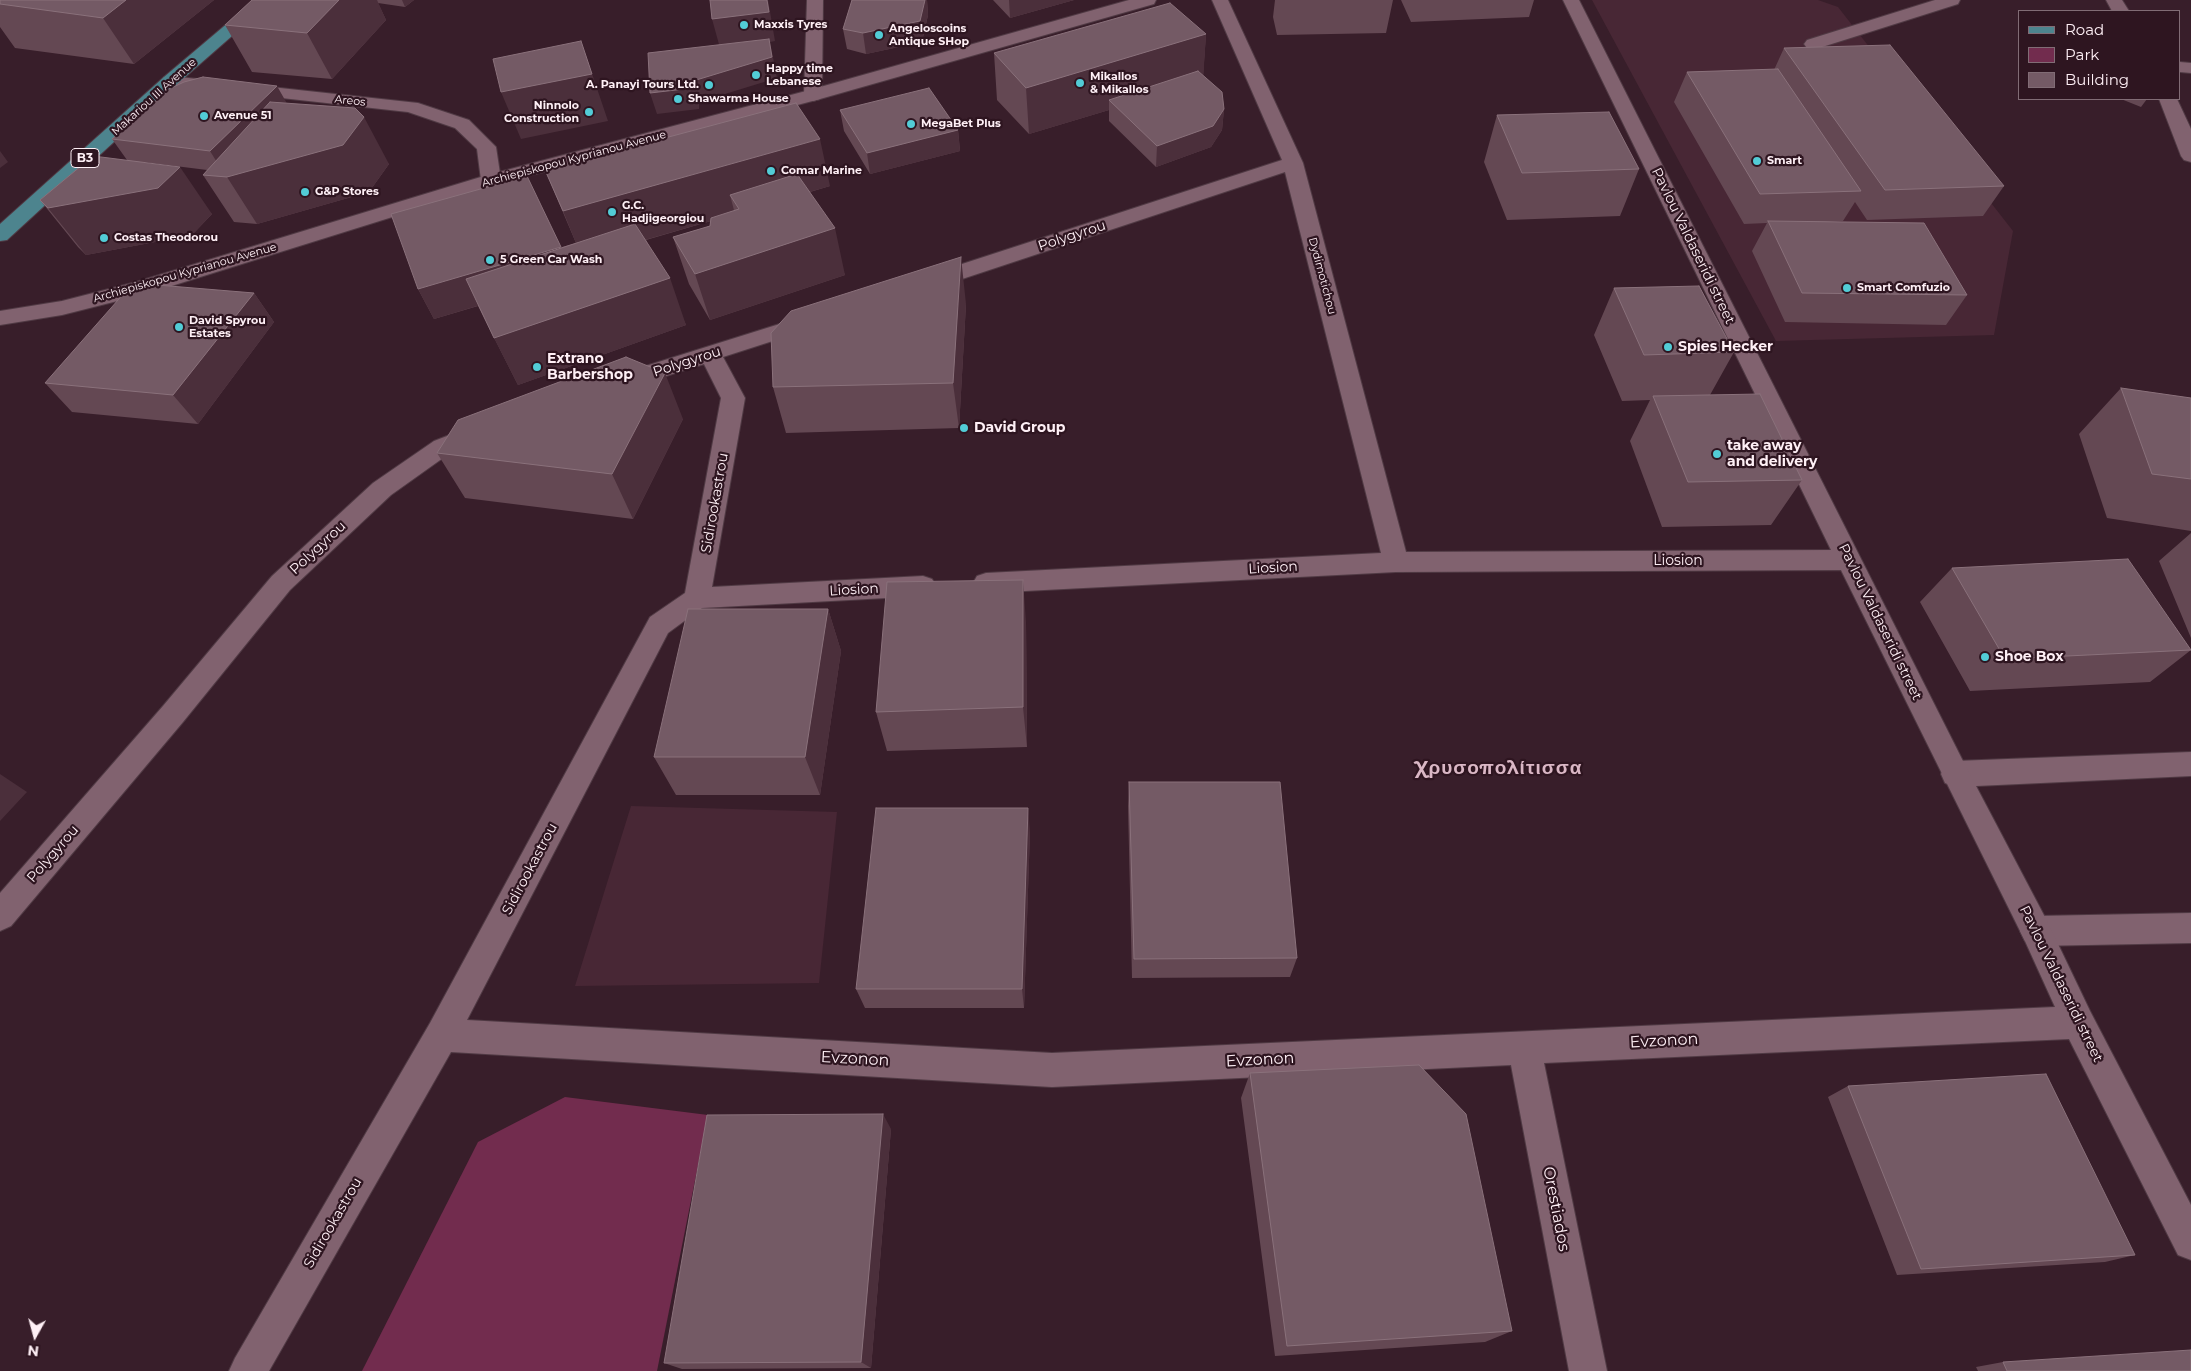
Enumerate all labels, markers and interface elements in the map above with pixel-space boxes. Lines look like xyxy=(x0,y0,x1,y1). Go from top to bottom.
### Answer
legend xyxy=(2018,10,2181,100)
place label: Maxxis Tyres xyxy=(754,18,827,32)
marker: Maxxis Tyres xyxy=(738,19,750,31)
text: Road xyxy=(2065,20,2104,39)
place label: Angeloscoins Antique SHop xyxy=(889,22,969,48)
marker: Angeloscoins Antique SHop xyxy=(873,29,885,41)
text: Park xyxy=(2065,45,2099,64)
street label: Makariou III Avenue xyxy=(109,56,199,138)
place label: Happy time Lebanese xyxy=(766,62,833,88)
marker: Happy time Lebanese xyxy=(750,69,762,81)
place label: Mikallos & Mikallos xyxy=(1090,70,1148,96)
text: Building xyxy=(2065,70,2129,89)
marker: Mikallos & Mikallos xyxy=(1074,77,1086,89)
place label: A. Panayi Tours Ltd. xyxy=(586,78,699,92)
marker: A. Panayi Tours Ltd. xyxy=(703,79,715,91)
place label: Shawarma House xyxy=(688,92,789,106)
street label: Areos xyxy=(334,93,366,109)
marker: Shawarma House xyxy=(672,93,684,105)
place label: Ninnolo Construction xyxy=(504,99,579,125)
marker: Ninnolo Construction xyxy=(583,106,595,118)
place label: Avenue 51 xyxy=(214,109,272,123)
marker: Avenue 51 xyxy=(198,110,210,122)
place label: MegaBet Plus xyxy=(921,117,1001,131)
marker: MegaBet Plus xyxy=(905,118,917,130)
street label: Archiepiskopou Kyprianou Avenue xyxy=(480,128,668,190)
road number: B3 xyxy=(71,148,99,168)
place label: Smart xyxy=(1767,154,1802,168)
marker: Smart xyxy=(1751,155,1763,167)
place label: Comar Marine xyxy=(781,164,862,178)
marker: Comar Marine xyxy=(765,165,777,177)
street label: Pavlou Valdaseridi street xyxy=(1648,165,1738,327)
place label: G&P Stores xyxy=(315,185,379,199)
marker: G&P Stores xyxy=(299,186,311,198)
place label: G.C. Hadjigeorgiou xyxy=(622,199,704,225)
marker: G.C. Hadjigeorgiou xyxy=(606,206,618,218)
street label: Polygyrou xyxy=(1036,217,1108,255)
place label: Costas Theodorou xyxy=(114,231,218,245)
marker: Costas Theodorou xyxy=(98,232,110,244)
street label: Dydimotichou xyxy=(1305,236,1339,316)
street label: Archiepiskopou Kyprianou Avenue xyxy=(92,240,278,306)
place label: 5 Green Car Wash xyxy=(500,253,602,267)
marker: 5 Green Car Wash xyxy=(484,254,496,266)
place label: Smart Comfuzio xyxy=(1857,281,1950,295)
marker: Smart Comfuzio xyxy=(1841,282,1853,294)
place label: David Spyrou Estates xyxy=(189,314,266,340)
marker: David Spyrou Estates xyxy=(173,321,185,333)
place label: Spies Hecker xyxy=(1678,339,1773,355)
marker: Spies Hecker xyxy=(1662,341,1674,353)
street label: Polygyrou xyxy=(651,343,723,381)
place label: Extrano Barbershop xyxy=(547,351,633,384)
marker: Extrano Barbershop xyxy=(531,361,543,373)
place label: David Group xyxy=(974,420,1065,436)
marker: David Group xyxy=(958,422,970,434)
place label: take away and delivery xyxy=(1727,438,1817,471)
marker: take away and delivery xyxy=(1711,448,1723,460)
street label: Sidirookastrou xyxy=(698,452,732,554)
street label: Polygyrou xyxy=(287,518,349,578)
street label: Pavlou Valdaseridi street xyxy=(1835,541,1925,703)
street label: Liosion xyxy=(1653,553,1703,569)
street label: Liosion xyxy=(1248,558,1298,578)
street label: Liosion xyxy=(829,580,879,600)
place label: Shoe Box xyxy=(1995,649,2064,665)
marker: Shoe Box xyxy=(1979,651,1991,663)
district label: Χρυσοπολίτισσα xyxy=(1414,757,1584,779)
street label: Sidirookastrou xyxy=(499,820,561,918)
street label: Polygyrou xyxy=(24,822,82,886)
street label: Pavlou Valdaseridi street xyxy=(2016,903,2106,1065)
street label: Evzonon xyxy=(1629,1030,1699,1052)
street label: Evzonon xyxy=(820,1048,890,1070)
street label: Evzonon xyxy=(1225,1049,1295,1071)
street label: Orestiados xyxy=(1538,1165,1574,1253)
street label: Sidirookastrou xyxy=(300,1175,366,1271)
north arrow xyxy=(10,1311,60,1361)
text: N xyxy=(26,1341,40,1361)

